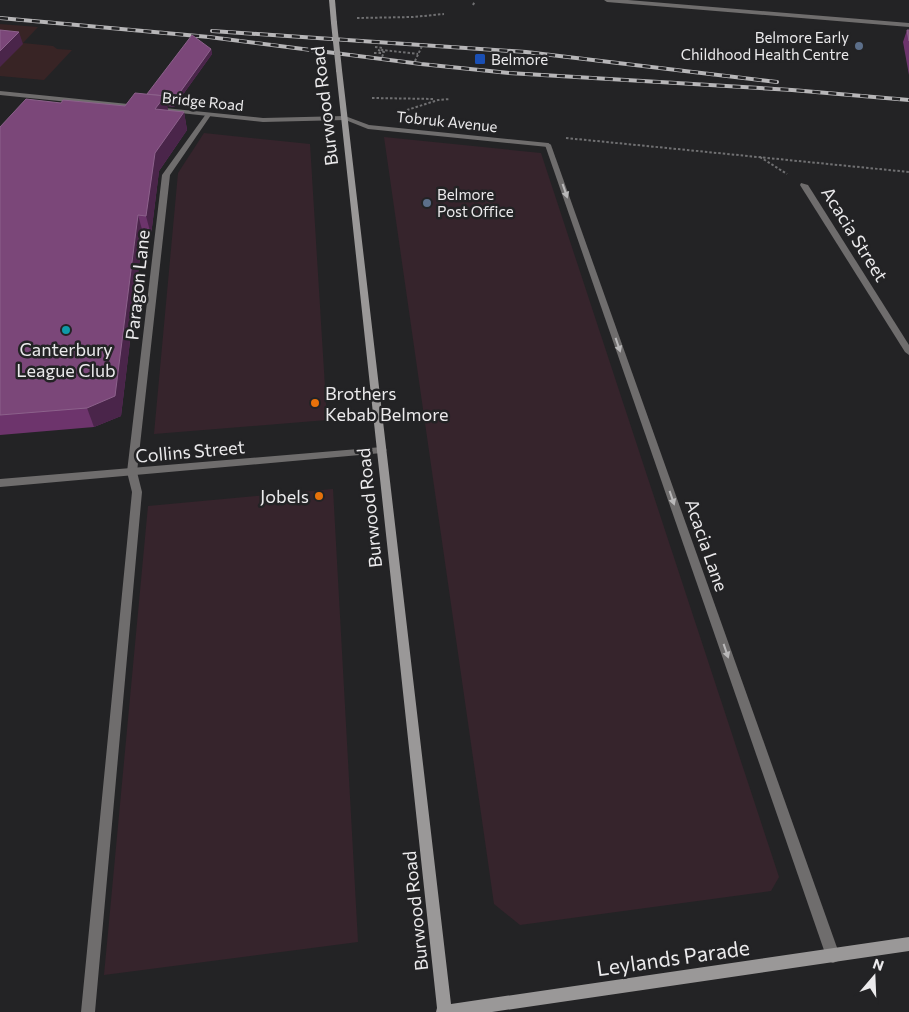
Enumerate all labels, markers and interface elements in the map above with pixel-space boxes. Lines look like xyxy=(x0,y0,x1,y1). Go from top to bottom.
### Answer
place label: Belmore Early Childhood Health Centre xyxy=(681,28,849,63)
marker: Belmore Early Childhood Health Centre xyxy=(853,40,865,52)
street label: Burwood Road xyxy=(306,45,342,167)
place label: Belmore xyxy=(491,50,548,68)
marker: Belmore xyxy=(473,52,487,66)
street label: Bridge Road xyxy=(161,88,245,114)
street label: Tobruk Avenue xyxy=(396,107,499,135)
street label: Acacia Street xyxy=(817,183,893,285)
one-way arrow xyxy=(561,184,569,199)
place label: Belmore Post Office xyxy=(437,185,514,220)
marker: Belmore Post Office xyxy=(421,197,433,209)
street label: Paragon Lane xyxy=(120,229,154,341)
marker: Canterbury League Club xyxy=(60,324,72,336)
one-way arrow xyxy=(615,337,622,352)
place label: Canterbury League Club xyxy=(16,338,116,381)
place label: Brothers Kebab Belmore xyxy=(325,382,449,425)
marker: Brothers Kebab Belmore xyxy=(309,397,321,409)
street label: Collins Street xyxy=(134,435,246,467)
street label: Burwood Road xyxy=(352,447,386,569)
place label: Jobels xyxy=(260,485,309,507)
marker: Jobels xyxy=(313,490,325,502)
one-way arrow xyxy=(668,491,676,506)
street label: Acacia Lane xyxy=(681,496,733,594)
one-way arrow xyxy=(723,644,730,659)
street label: Burwood Road xyxy=(398,850,432,972)
street label: Leylands Parade xyxy=(595,934,751,980)
north arrow xyxy=(849,952,899,1002)
text: N xyxy=(871,954,886,974)

